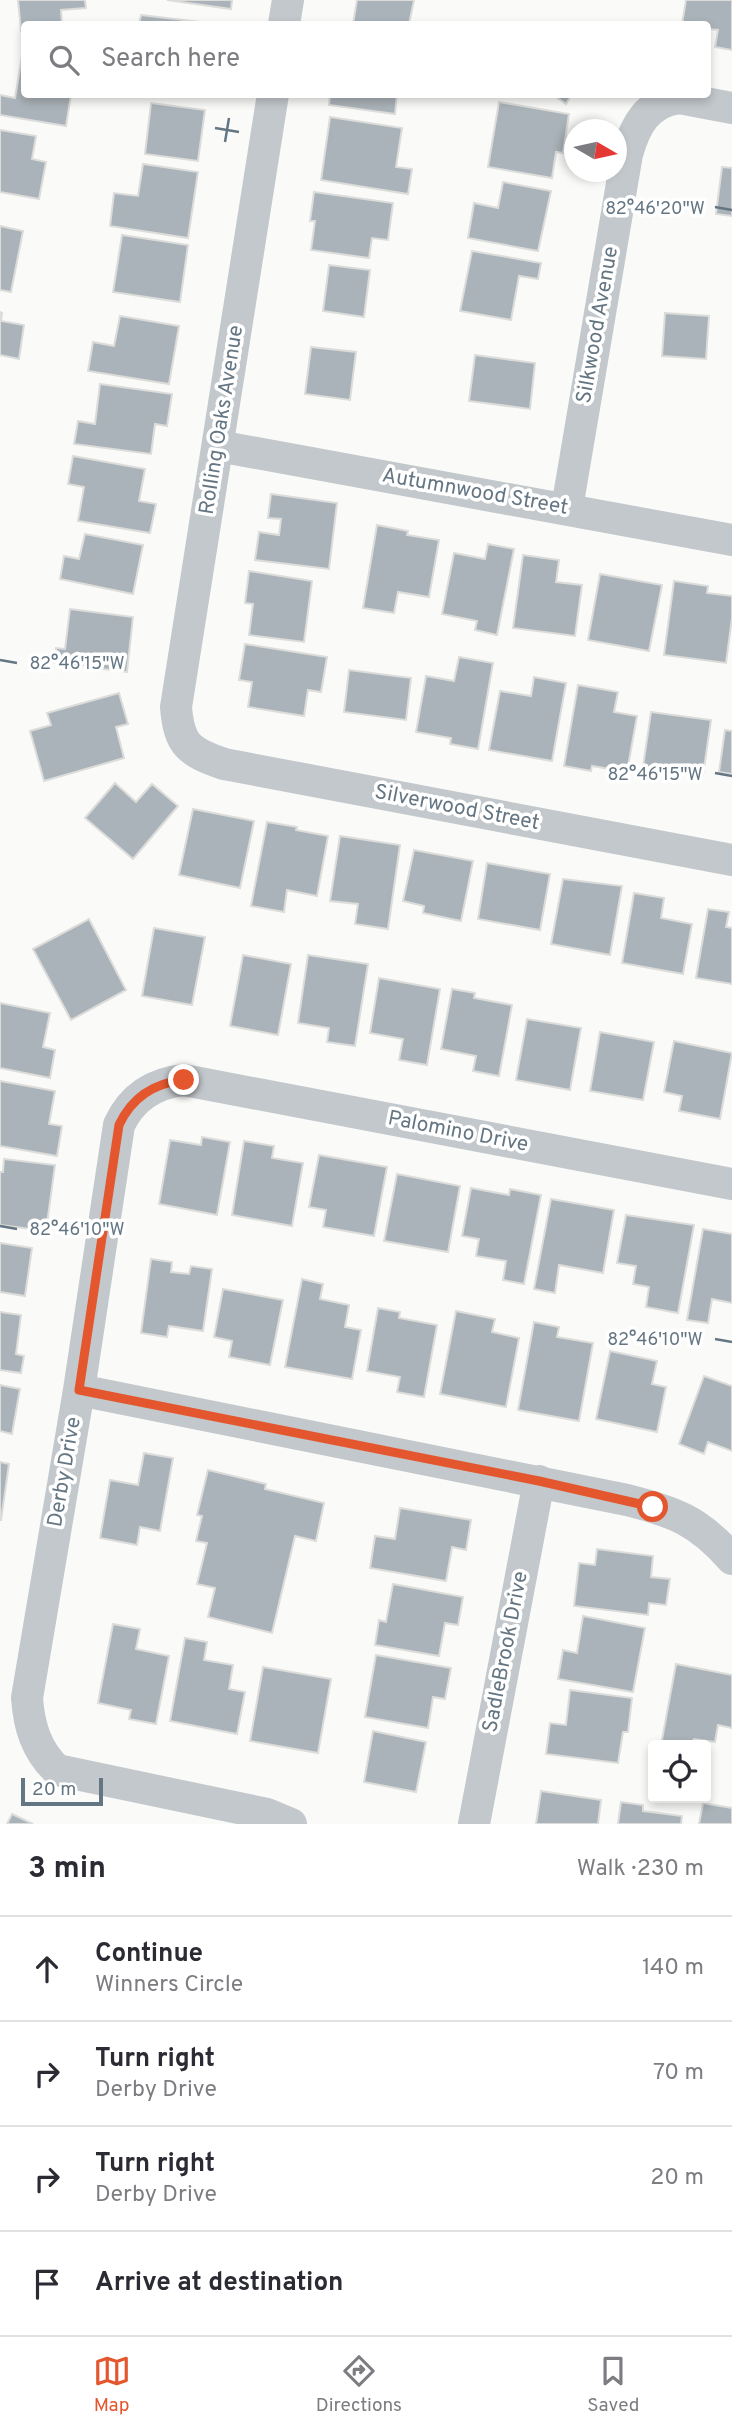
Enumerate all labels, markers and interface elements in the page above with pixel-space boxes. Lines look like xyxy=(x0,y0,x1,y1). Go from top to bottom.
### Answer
search box xyxy=(21,21,711,98)
icon: search xyxy=(45,41,83,79)
text: Search here xyxy=(101,43,240,76)
north arrow xyxy=(564,119,627,182)
text: 82°46'20"W xyxy=(605,198,705,221)
street label: Silkwood Avenue xyxy=(571,244,625,406)
street label: Rolling Oaks Avenue xyxy=(194,323,250,517)
street label: Autumnwood Street xyxy=(380,462,570,522)
text: 82°46'15"W xyxy=(29,653,125,676)
text: 82°46'15"W xyxy=(607,764,703,787)
street label: Silverwood Street xyxy=(372,779,542,837)
route end xyxy=(168,1064,199,1095)
street label: Palomino Drive xyxy=(385,1105,531,1159)
text: 82°46'10"W xyxy=(29,1219,125,1242)
text: 82°46'10"W xyxy=(607,1329,703,1352)
street label: Derby Drive xyxy=(42,1415,88,1529)
route start xyxy=(637,1491,668,1522)
street label: SadleBrook Drive xyxy=(477,1569,535,1735)
map controls xyxy=(648,1740,711,1803)
button: locate xyxy=(648,1740,711,1803)
scale bar xyxy=(21,1775,103,1807)
text: 20 m xyxy=(32,1778,76,1802)
text: 3 min xyxy=(28,1851,106,1888)
text: Walk · 230 m xyxy=(577,1855,704,1884)
text: Continue xyxy=(95,1938,203,1971)
icon: ahead xyxy=(28,1950,66,1988)
text: 140 m xyxy=(642,1954,704,1983)
text: Winners Circle xyxy=(95,1971,243,2000)
text: Turn right xyxy=(95,2043,215,2076)
icon: right xyxy=(28,2055,66,2093)
text: 70 m xyxy=(653,2059,704,2088)
text: Derby Drive xyxy=(95,2076,217,2105)
text: Turn right xyxy=(95,2148,215,2181)
icon: right xyxy=(28,2160,66,2198)
text: 20 m xyxy=(650,2164,704,2193)
text: Derby Drive xyxy=(95,2181,217,2210)
icon: arrive xyxy=(28,2265,66,2303)
text: Arrive at destination xyxy=(95,2267,343,2300)
tab: Map xyxy=(93,2352,131,2418)
tab: Directions xyxy=(316,2352,402,2418)
tab: Saved xyxy=(587,2352,639,2418)

